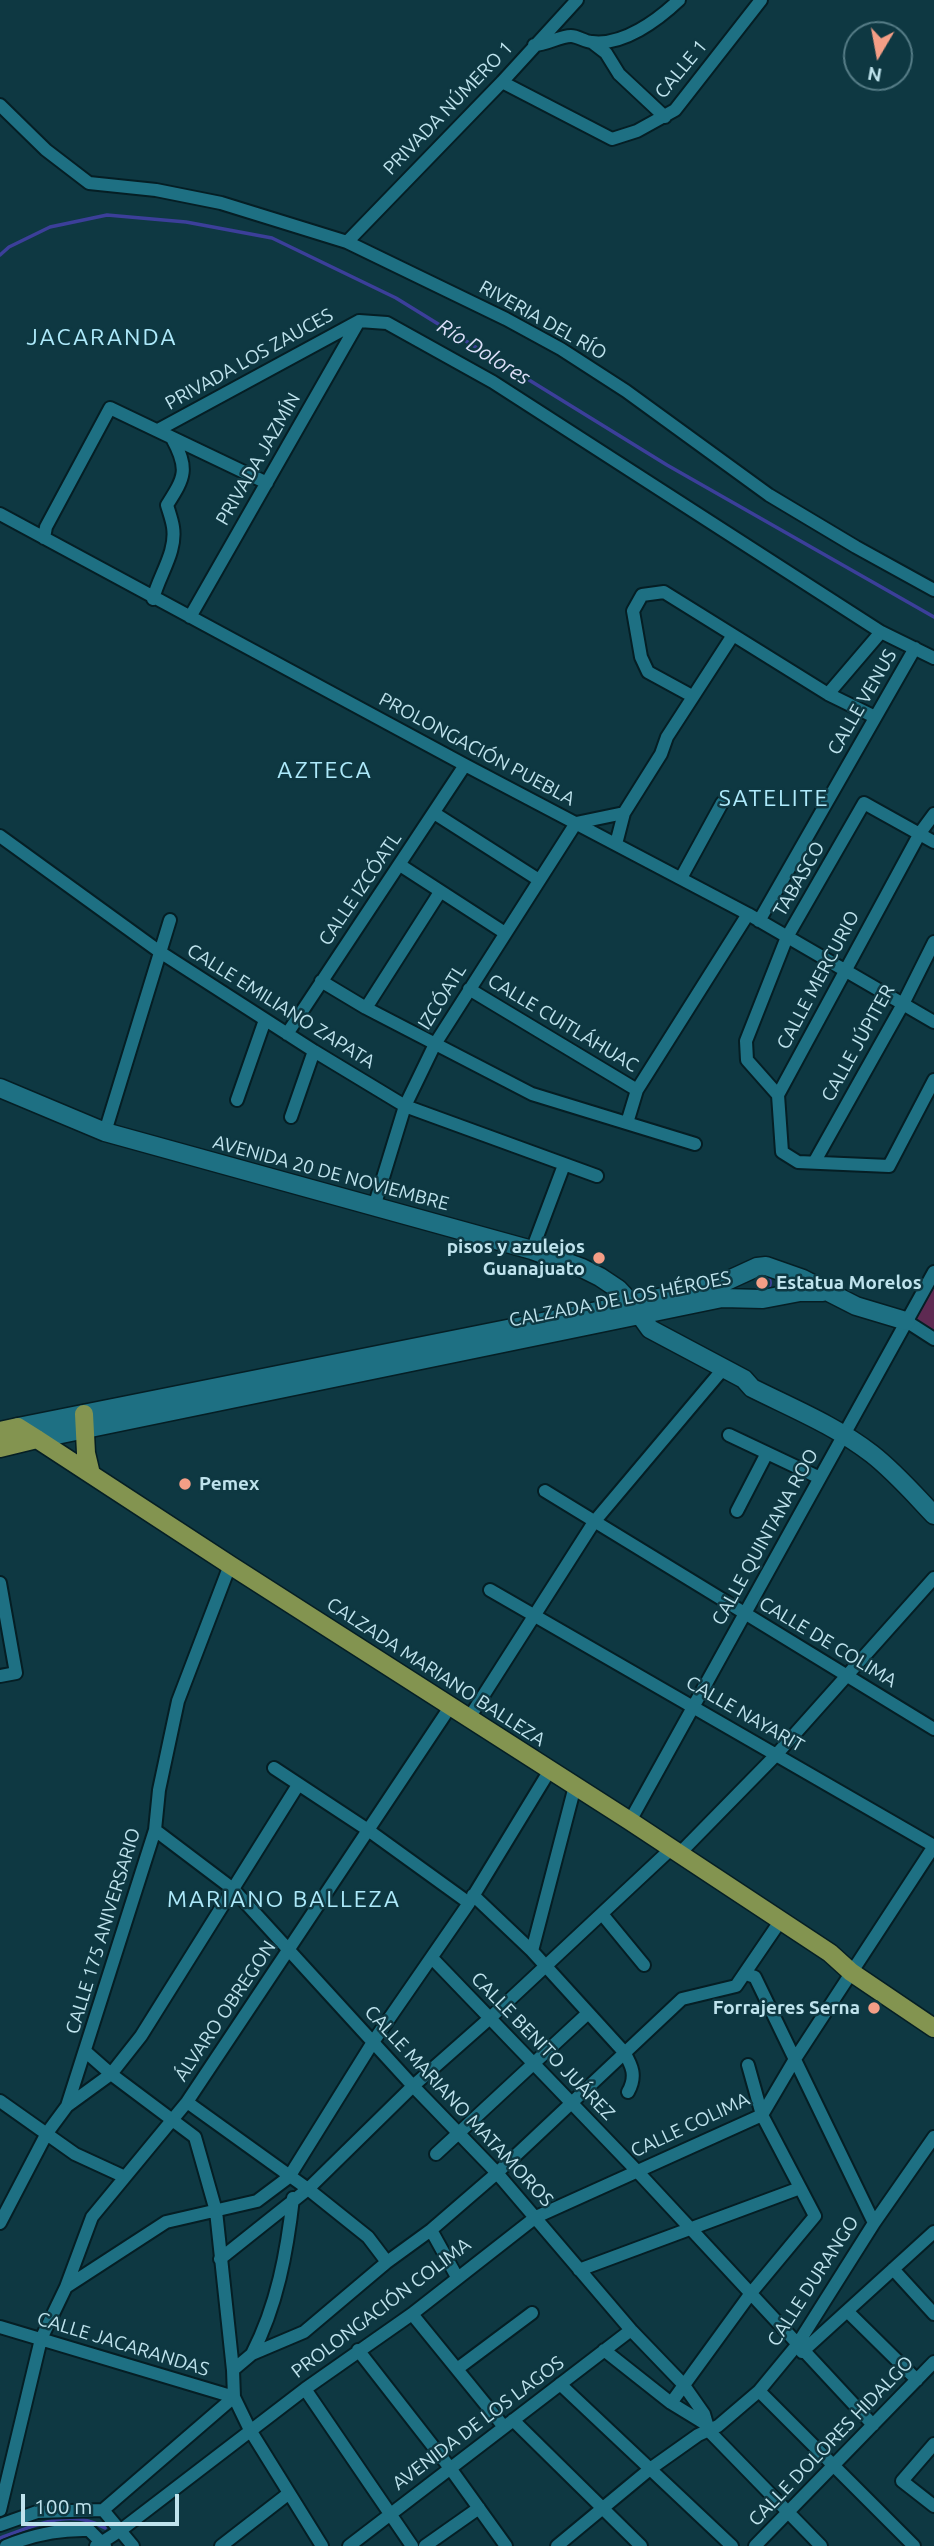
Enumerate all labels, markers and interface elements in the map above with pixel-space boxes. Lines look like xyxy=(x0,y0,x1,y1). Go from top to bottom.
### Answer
north arrow xyxy=(843,21,913,91)
street label: CALLE 1 xyxy=(650,35,712,103)
street label: PRIVADA NÚMERO 1 xyxy=(378,36,518,180)
text: N xyxy=(866,63,884,87)
street label: RIVERIA DEL RÍO xyxy=(475,276,611,364)
street label: PRIVADA LOS ZAUCES xyxy=(161,303,337,415)
water label: Río Dolores xyxy=(433,314,535,390)
district label: JACARANDA xyxy=(28,323,176,351)
street label: PRIVADA JAZMÍN xyxy=(211,389,305,529)
street label: CALLE VENUS xyxy=(823,645,901,759)
street label: PROLONGACIÓN PUEBLA xyxy=(375,688,579,810)
district label: AZTECA xyxy=(278,756,372,784)
district label: SATELITE xyxy=(720,784,828,812)
street label: CALLE IZCÓATL xyxy=(314,828,406,950)
street label: TABASCO xyxy=(768,837,830,921)
street label: CALLE MERCURIO xyxy=(772,907,864,1053)
street label: CALLE EMILIANO ZAPATA xyxy=(183,939,379,1073)
street label: IZCÓATL xyxy=(413,960,471,1034)
street label: CALLE CUITLÁHUAC xyxy=(484,969,642,1077)
street label: CALLE JÚPITER xyxy=(816,980,900,1106)
street label: AVENIDA 20 DE NOVIEMBRE xyxy=(210,1130,452,1216)
place label: pisos y azulejos Guanajuato xyxy=(447,1236,585,1280)
marker: pisos y azulejos Guanajuato xyxy=(591,1250,607,1266)
street label: CALZADA DE LOS HÉROES xyxy=(507,1266,733,1332)
place label: Estatua Morelos xyxy=(776,1272,922,1294)
marker: Estatua Morelos xyxy=(754,1275,770,1291)
street label: CALLE QUINTANA ROO xyxy=(707,1445,823,1629)
place label: Pemex xyxy=(199,1473,259,1495)
marker: Pemex xyxy=(177,1476,193,1492)
street label: CALLE DE COLIMA xyxy=(755,1592,901,1692)
street label: CALZADA MARIANO BALLEZA xyxy=(322,1593,550,1751)
street label: CALLE NAYARIT xyxy=(682,1671,808,1757)
street label: CALLE 175 ANIVERSARIO xyxy=(61,1825,145,2037)
district label: MARIANO BALLEZA xyxy=(169,1885,399,1913)
street label: ÁLVARO OBREGON xyxy=(170,1936,280,2086)
street label: CALLE BENITO JUÁREZ xyxy=(466,1967,620,2125)
place label: Forrajeres Serna xyxy=(713,1997,860,2019)
marker: Forrajeres Serna xyxy=(866,2000,882,2016)
street label: CALLE MARIANO MATAMOROS xyxy=(360,2001,558,2211)
street label: CALLE COLIMA xyxy=(627,2088,753,2162)
street label: CALLE DURANGO xyxy=(762,2212,864,2350)
street label: PROLONGACIÓN COLIMA xyxy=(287,2233,475,2383)
street label: CALLE JACARANDAS xyxy=(34,2307,212,2381)
street label: AVENIDA DE LOS LAGOS xyxy=(388,2351,568,2495)
street label: CALLE DOLORES HIDALGO xyxy=(744,2351,918,2531)
scale bar xyxy=(24,2480,182,2524)
text: 100 m xyxy=(34,2494,92,2518)

